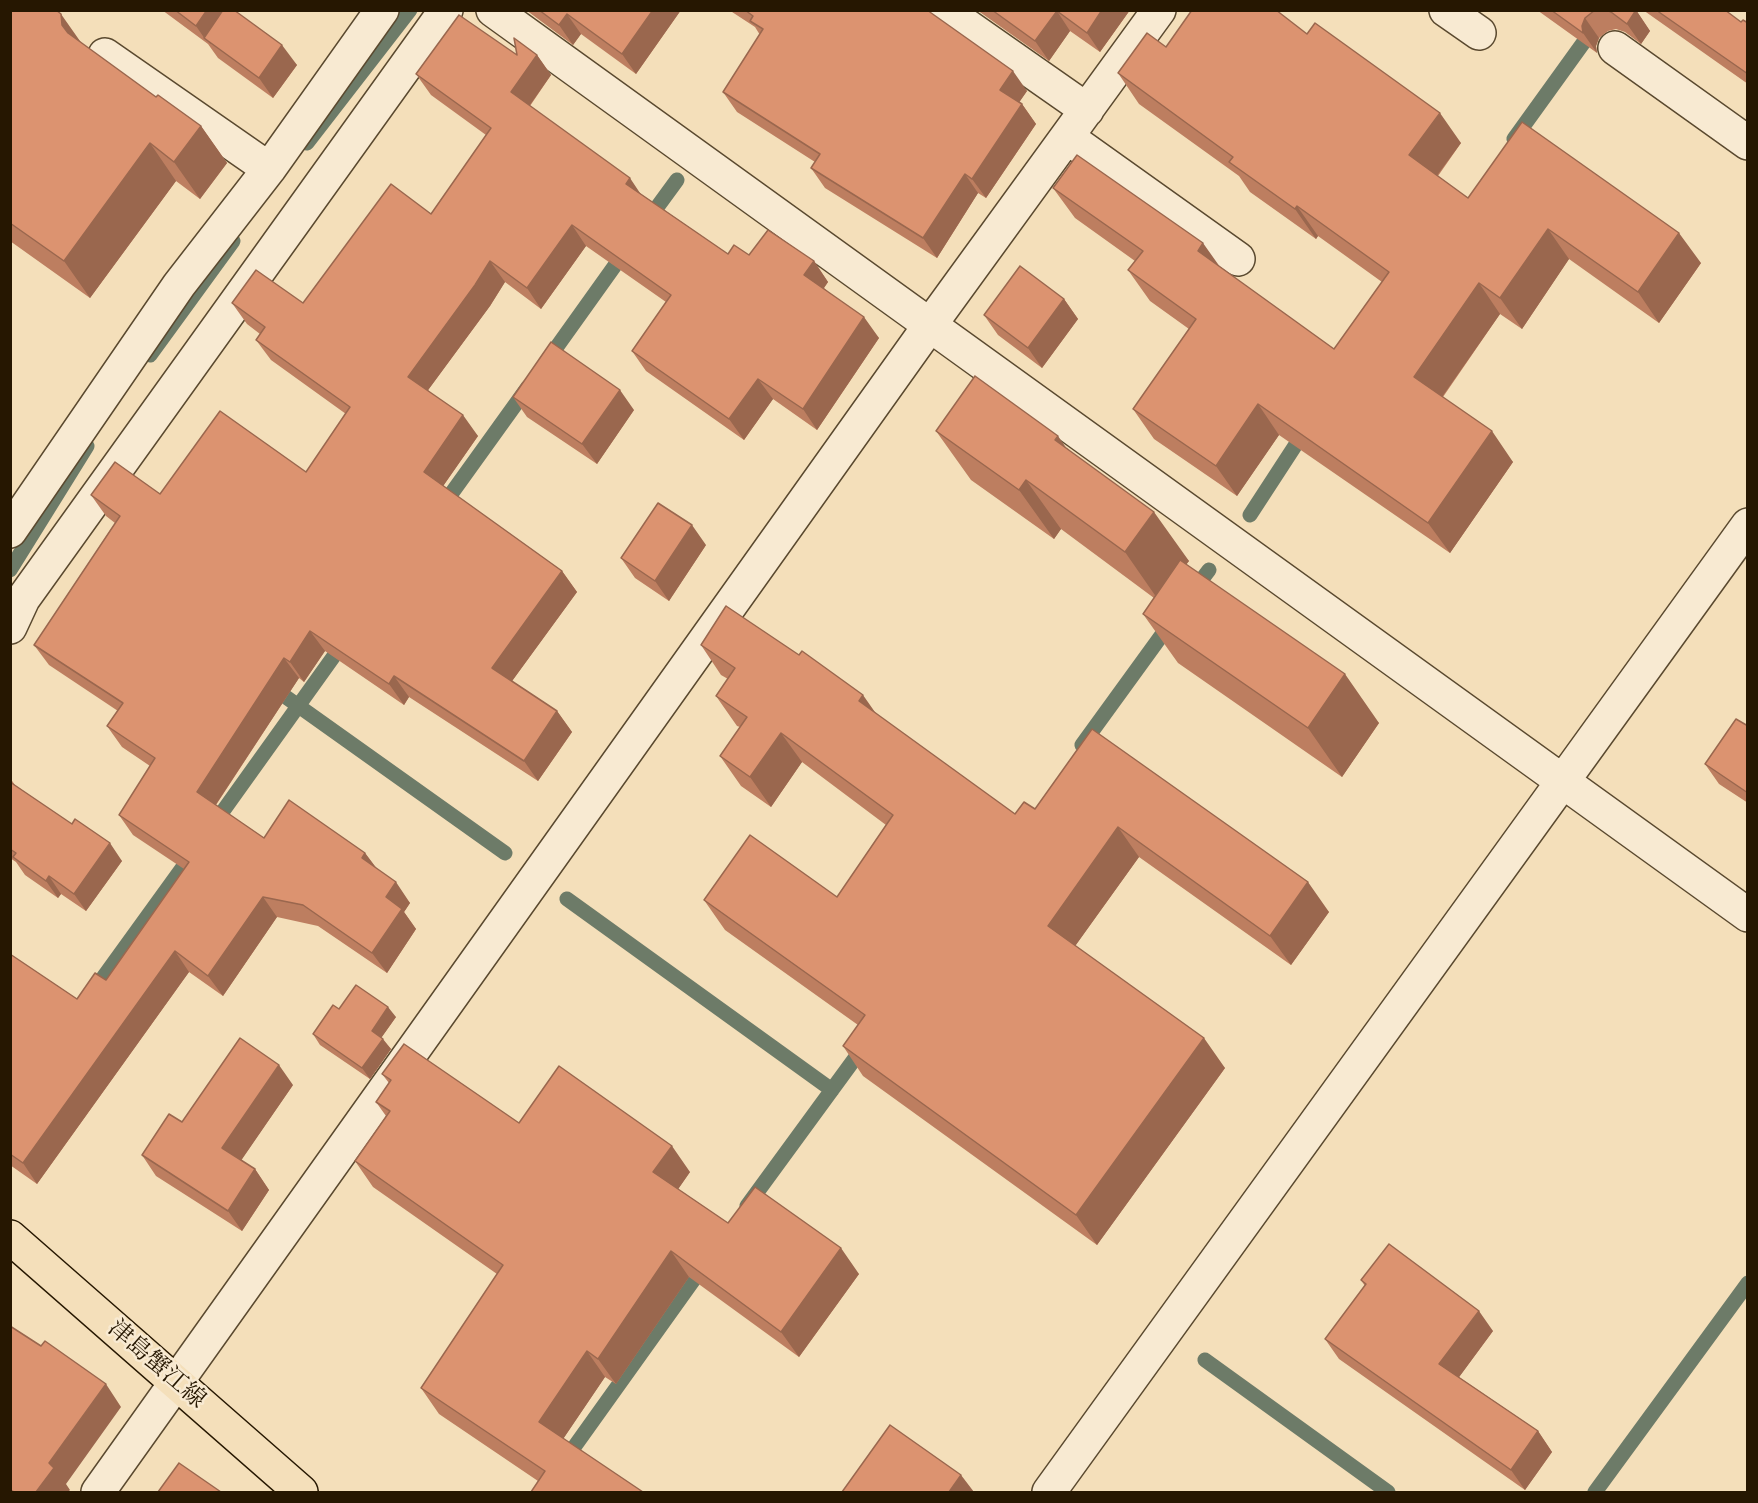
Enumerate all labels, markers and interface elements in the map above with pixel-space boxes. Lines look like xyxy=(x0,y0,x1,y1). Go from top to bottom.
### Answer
street label: 津島蟹江線 xyxy=(101,1315,211,1415)

